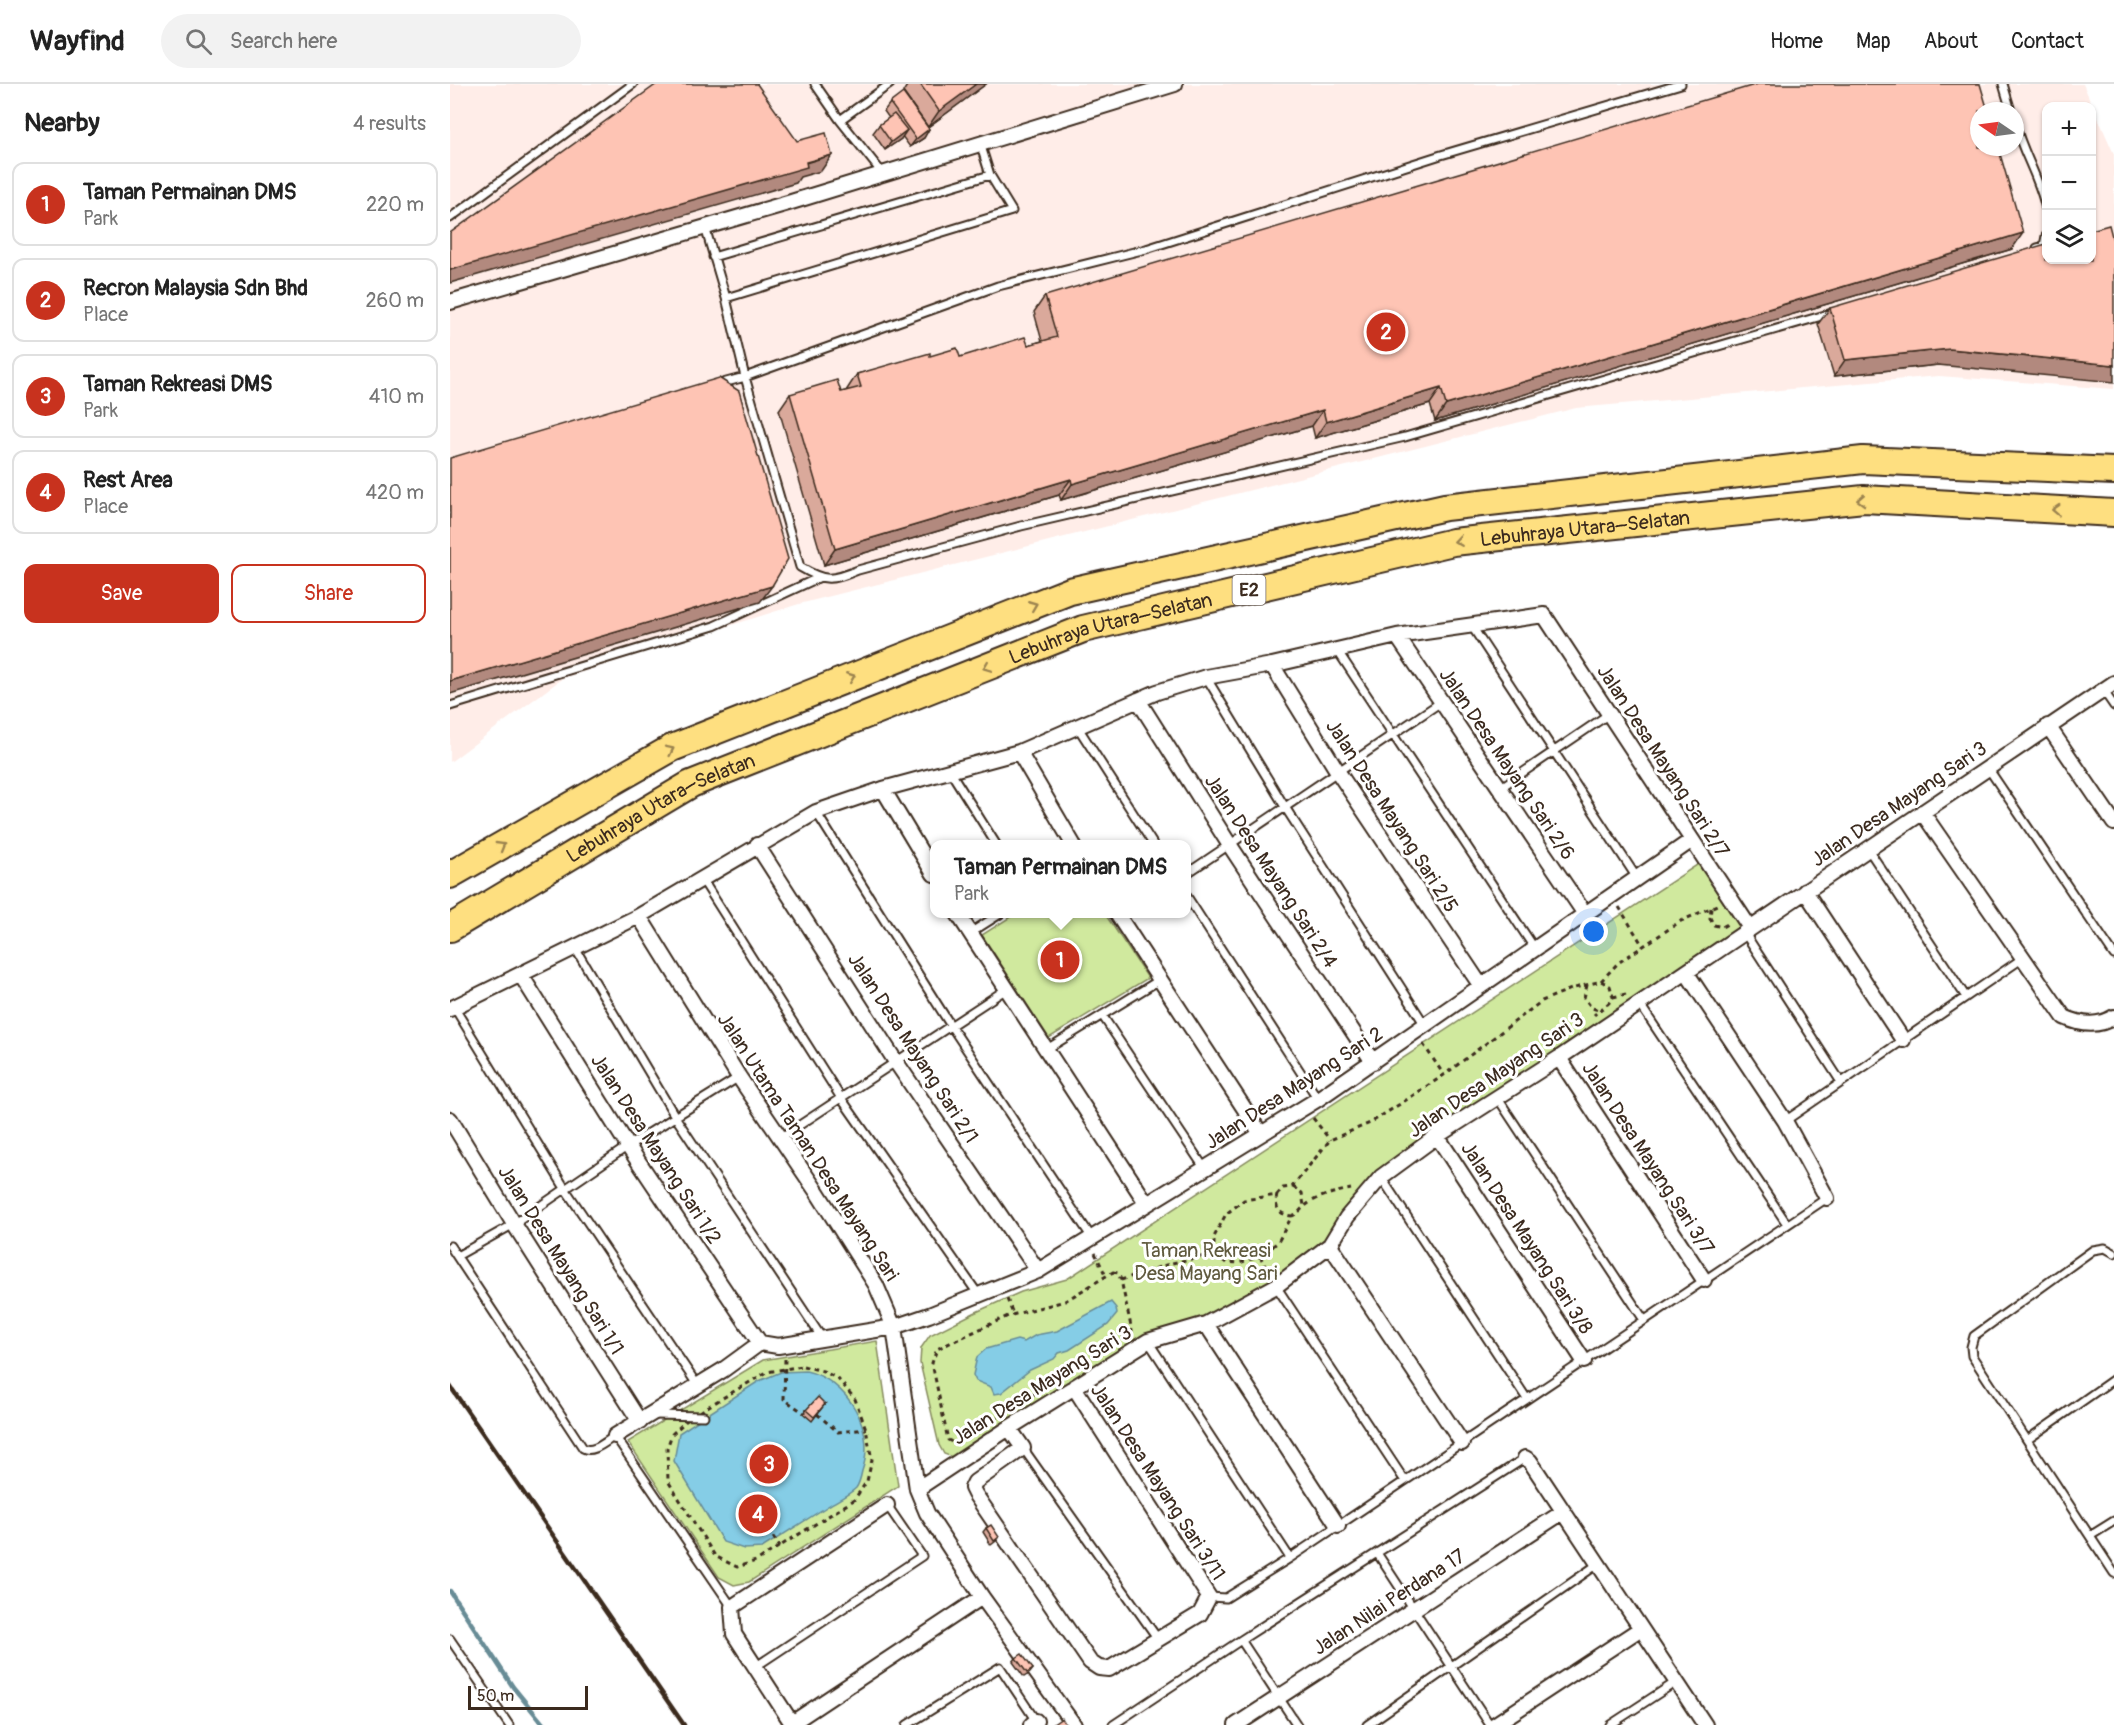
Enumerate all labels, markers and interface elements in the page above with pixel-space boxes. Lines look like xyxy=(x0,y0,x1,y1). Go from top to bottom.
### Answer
search box xyxy=(161,14,581,68)
text: Wayfind xyxy=(30,24,125,59)
icon: search xyxy=(182,25,215,58)
text: Search here xyxy=(230,27,337,55)
text: Home xyxy=(1770,28,1823,55)
text: Map xyxy=(1856,28,1891,55)
text: About xyxy=(1924,28,1978,55)
text: Contact xyxy=(2011,28,2084,55)
north arrow xyxy=(1970,102,2024,156)
map controls xyxy=(2042,102,2096,264)
button: + xyxy=(2042,102,2096,156)
text: Nearby xyxy=(24,107,100,139)
text: 4 results xyxy=(353,111,426,136)
button: − xyxy=(2042,156,2096,210)
text: Taman Permainan DMS xyxy=(83,178,296,206)
text: 1 xyxy=(42,192,49,217)
text: 220 m xyxy=(366,192,424,217)
text: Park xyxy=(83,206,118,231)
button: layers xyxy=(2042,210,2096,264)
text: Recron Malaysia Sdn Bhd xyxy=(83,274,308,302)
text: 2 xyxy=(40,288,51,313)
text: 260 m xyxy=(365,288,424,313)
text: Place xyxy=(83,302,128,327)
pin: 2 xyxy=(1366,310,1406,354)
text: Taman Rekreasi DMS xyxy=(83,370,273,398)
text: 3 xyxy=(40,384,51,409)
text: 410 m xyxy=(369,384,424,409)
text: Park xyxy=(83,398,118,423)
text: Rest Area xyxy=(83,466,173,494)
text: 4 xyxy=(40,480,51,505)
text: 420 m xyxy=(365,480,424,505)
one-way arrow xyxy=(1856,493,1865,506)
text: Place xyxy=(83,494,128,519)
one-way arrow xyxy=(2051,504,2060,517)
street label: Lebuhraya Utara–Selatan xyxy=(1479,505,1691,552)
one-way arrow xyxy=(1454,535,1463,547)
button: Save xyxy=(24,564,219,623)
button: Share xyxy=(231,564,426,623)
road number: E2 xyxy=(1232,575,1266,605)
street label: Lebuhraya Utara–Selatan xyxy=(1005,587,1215,670)
one-way arrow xyxy=(1026,600,1037,612)
one-way arrow xyxy=(982,660,993,672)
street label: Jalan Desa Mayang Sari 2/7 xyxy=(1591,660,1735,862)
street label: Jalan Desa Mayang Sari 2/6 xyxy=(1434,663,1580,865)
one-way arrow xyxy=(845,672,856,684)
street label: Jalan Desa Mayang Sari 2/5 xyxy=(1320,715,1464,917)
street label: Jalan Desa Mayang Sari 3 xyxy=(1806,736,1992,872)
one-way arrow xyxy=(664,745,675,757)
street label: Lebuhraya Utara–Selatan xyxy=(562,747,759,868)
street label: Jalan Desa Mayang Sari 2/4 xyxy=(1199,770,1343,973)
popup xyxy=(930,840,1191,918)
one-way arrow xyxy=(495,841,505,853)
text: Taman Permainan DMS xyxy=(954,853,1167,881)
text: Park xyxy=(954,881,989,906)
your location xyxy=(1579,917,1608,946)
pin: 1 xyxy=(1040,938,1080,982)
street label: Jalan Desa Mayang Sari 2/1 xyxy=(842,948,984,1148)
street label: Jalan Desa Mayang Sari 3 xyxy=(1403,1007,1589,1143)
street label: Jalan Utama Taman Desa Mayang Sari xyxy=(712,1008,904,1286)
street label: Jalan Desa Mayang Sari 2 xyxy=(1200,1021,1388,1155)
street label: Jalan Desa Mayang Sari 1/2 xyxy=(585,1049,727,1249)
street label: Jalan Desa Mayang Sari 3/7 xyxy=(1576,1057,1720,1259)
street label: Jalan Desa Mayang Sari 3/8 xyxy=(1456,1137,1598,1339)
street label: Jalan Desa Mayang Sari 1/1 xyxy=(493,1161,629,1359)
park label: Taman Rekreasi Desa Mayang Sari xyxy=(1134,1238,1278,1286)
street label: Jalan Desa Mayang Sari 3 xyxy=(948,1320,1136,1450)
street label: Jalan Desa Mayang Sari 3/11 xyxy=(1085,1379,1231,1585)
pin: 3 xyxy=(750,1442,788,1486)
pin: 4 xyxy=(738,1492,778,1536)
street label: Jalan Nilai Perdana 17 xyxy=(1308,1543,1470,1661)
scale bar xyxy=(468,1683,588,1710)
text: 50 m xyxy=(477,1686,514,1706)

